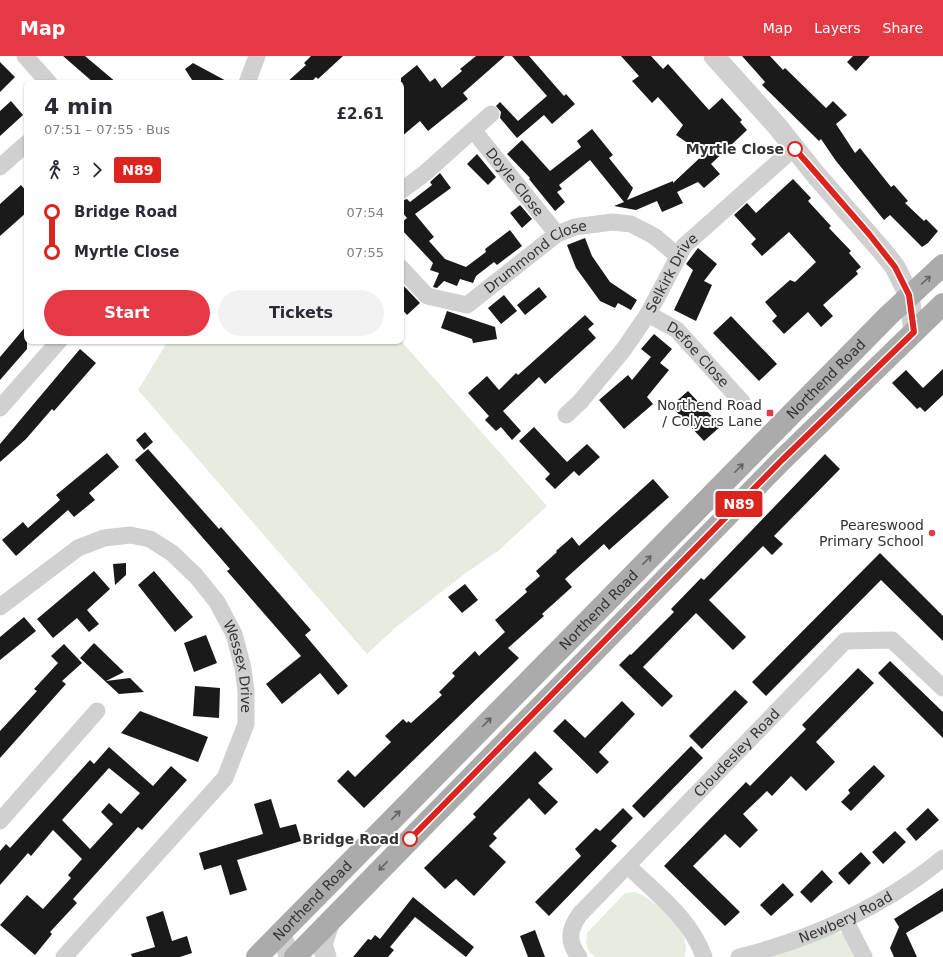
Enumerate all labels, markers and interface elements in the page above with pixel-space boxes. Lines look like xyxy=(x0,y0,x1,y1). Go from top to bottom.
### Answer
text: Map xyxy=(20,17,65,39)
text: Map xyxy=(763,20,792,36)
text: Layers xyxy=(814,20,861,36)
text: Share xyxy=(883,20,923,36)
text: 4 min xyxy=(44,94,113,119)
text: £2.61 xyxy=(337,105,384,123)
text: 07:51 – 07:55 · Bus xyxy=(44,122,170,137)
place label: Myrtle Close xyxy=(686,141,784,157)
marker: Myrtle Close xyxy=(787,141,803,157)
street label: Doyle Close xyxy=(483,145,547,219)
icon: walk xyxy=(44,159,66,181)
icon: forward xyxy=(86,159,108,181)
text: N89 xyxy=(122,162,153,178)
text: 3 xyxy=(72,163,80,178)
text: Bridge Road xyxy=(74,203,178,221)
text: 07:54 xyxy=(347,205,384,220)
street label: Drummond Close xyxy=(481,218,588,296)
street label: Selkirk Drive xyxy=(642,230,701,315)
text: Myrtle Close xyxy=(74,243,179,261)
text: 07:55 xyxy=(347,245,384,260)
one-way arrow xyxy=(921,276,931,285)
button: Start xyxy=(44,290,210,336)
button: Tickets xyxy=(218,290,384,336)
street label: Defoe Close xyxy=(664,318,733,390)
street label: Northend Road xyxy=(783,336,869,422)
place label: Northend Road / Colyers Lane xyxy=(657,397,762,429)
marker: Northend Road / Colyers Lane xyxy=(765,408,775,418)
one-way arrow xyxy=(734,463,744,473)
line badge: N89 xyxy=(716,491,762,517)
text: N89 xyxy=(723,496,755,512)
place label: Peareswood Primary School xyxy=(819,517,924,549)
marker: Peareswood Primary School xyxy=(927,528,937,538)
one-way arrow xyxy=(642,555,652,565)
street label: Northend Road xyxy=(556,567,641,653)
street label: Wessex Drive xyxy=(220,617,254,713)
street label: Cloudesley Road xyxy=(690,705,783,800)
one-way arrow xyxy=(482,717,492,727)
one-way arrow xyxy=(391,810,400,820)
place label: Bridge Road xyxy=(302,831,399,847)
marker: Bridge Road xyxy=(402,831,418,847)
street label: Northend Road xyxy=(270,858,355,944)
one-way arrow xyxy=(378,861,388,871)
street label: Newbery Road xyxy=(797,888,895,946)

